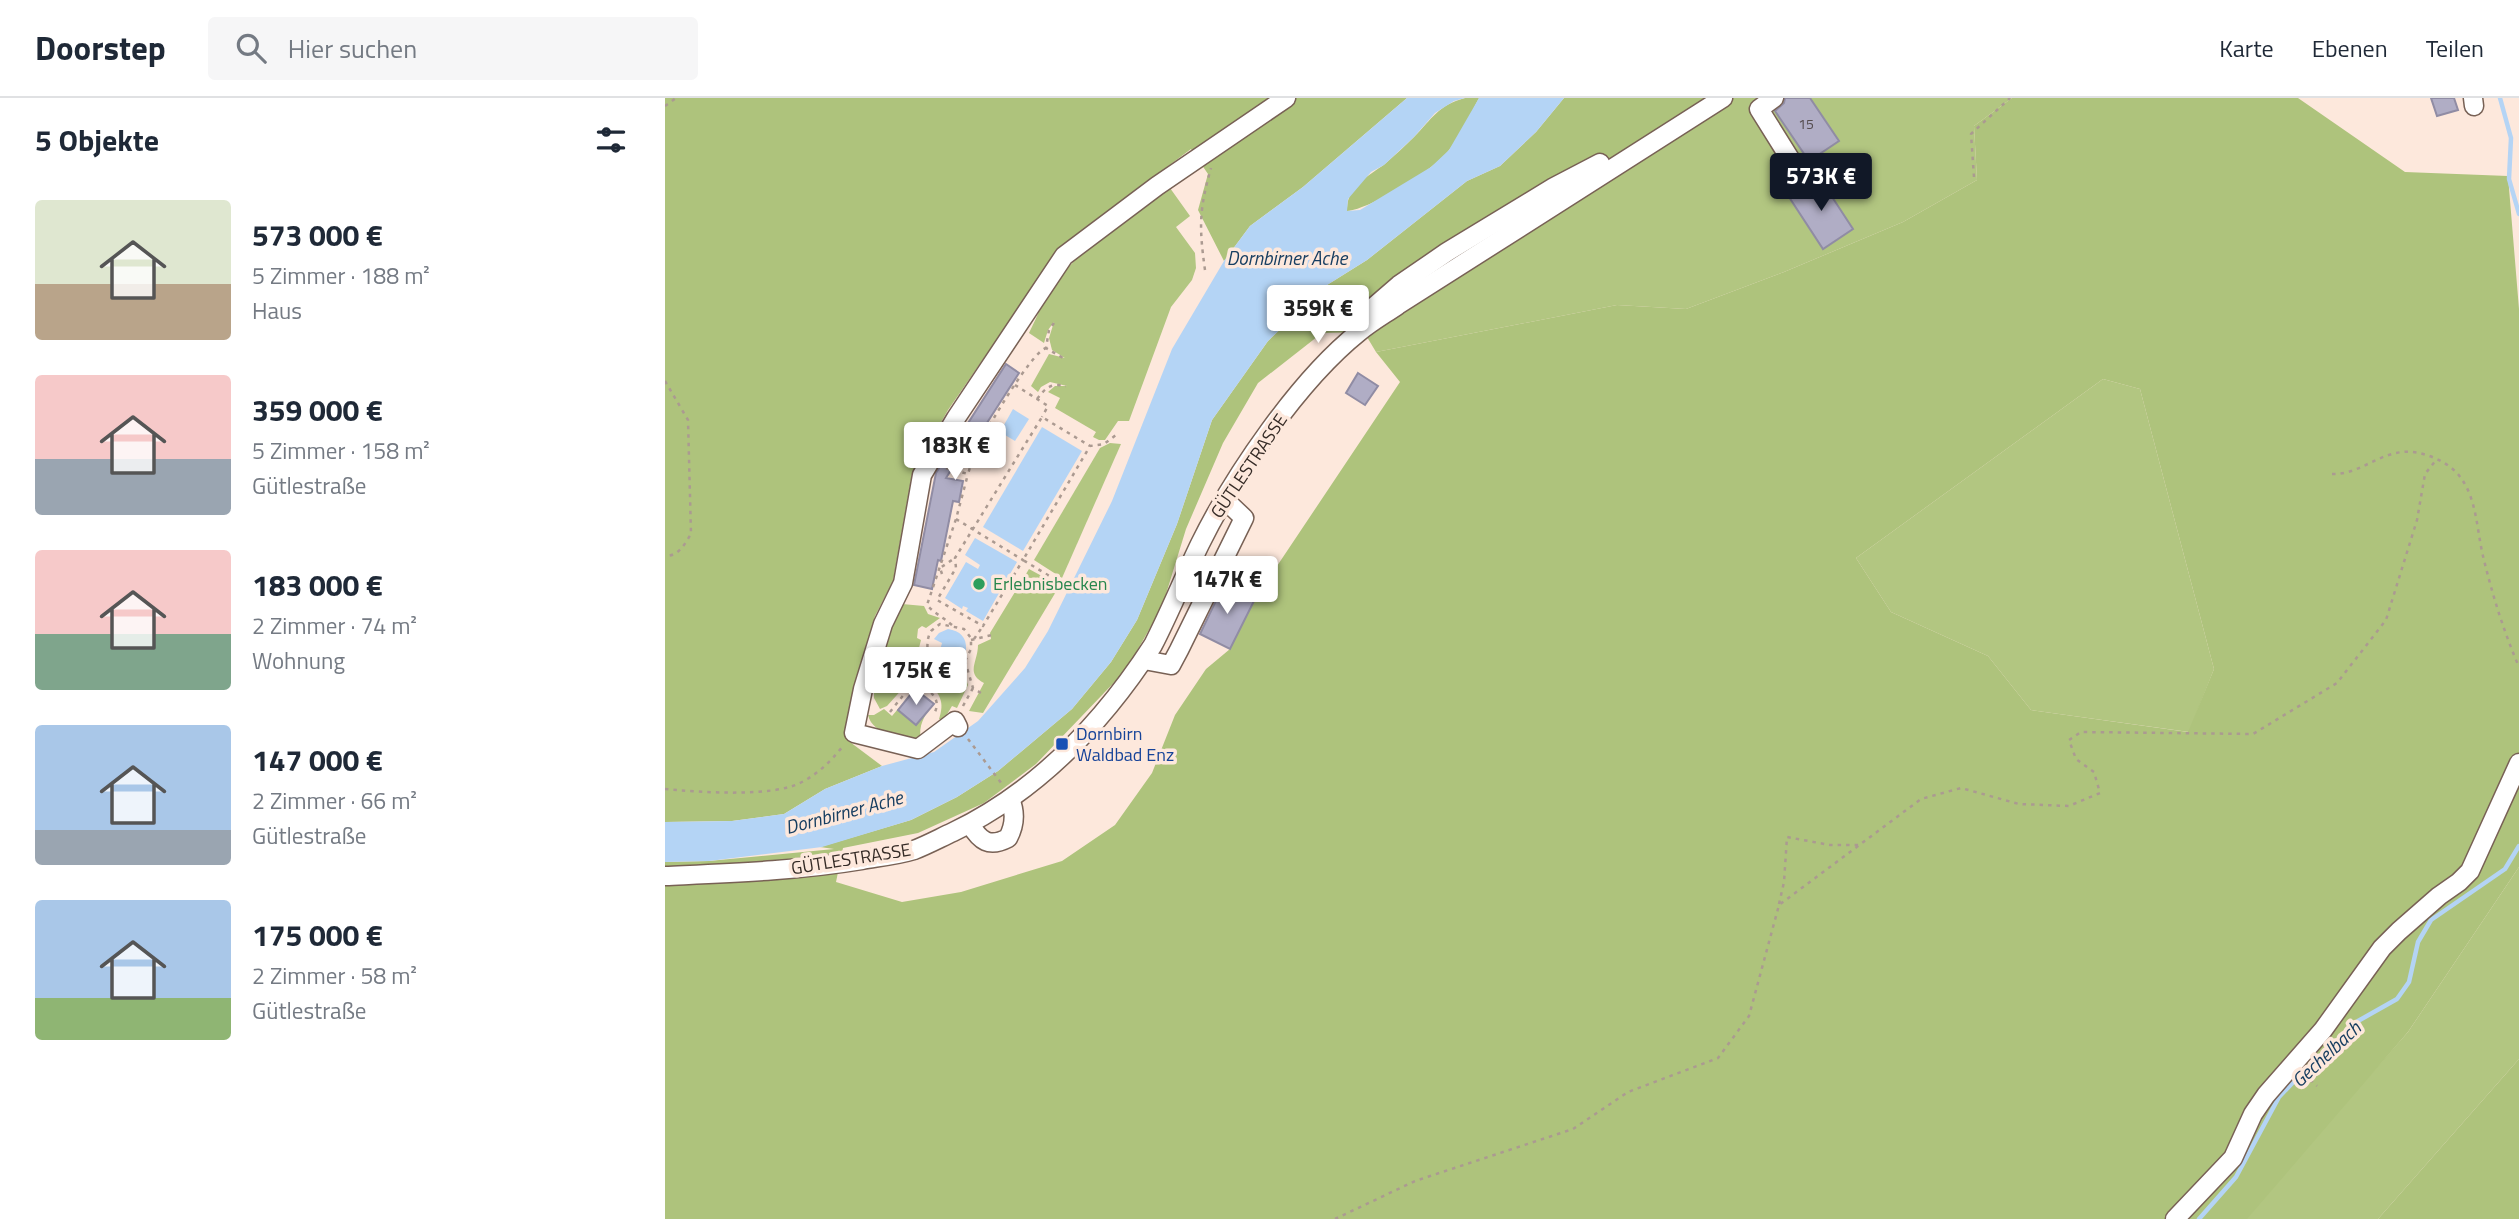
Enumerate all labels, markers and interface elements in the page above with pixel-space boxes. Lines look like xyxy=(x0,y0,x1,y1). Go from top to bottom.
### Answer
search box xyxy=(208,17,698,80)
text: Doorstep xyxy=(35,23,166,73)
icon: search xyxy=(232,29,270,67)
text: Hier suchen xyxy=(288,29,417,68)
text: Karte xyxy=(2219,30,2274,66)
text: Ebenen xyxy=(2312,30,2388,66)
text: Teilen xyxy=(2426,30,2484,66)
house number: 15 xyxy=(1798,113,1814,134)
text: 5 Objekte xyxy=(35,117,159,163)
icon: filters xyxy=(592,121,630,159)
pin: 573K € xyxy=(1764,153,1878,213)
text: 573K € xyxy=(1786,158,1856,193)
text: 573 000 € xyxy=(252,212,383,258)
icon: home xyxy=(91,228,175,312)
water label: Dornbirner Ache xyxy=(1227,243,1348,272)
text: 5 Zimmer · 188 m² xyxy=(252,258,430,293)
pin: 359K € xyxy=(1261,286,1375,345)
text: 359K € xyxy=(1283,290,1353,325)
text: Haus xyxy=(252,293,302,328)
text: 359 000 € xyxy=(252,387,383,433)
icon: home xyxy=(91,403,175,487)
street label: GÜTLESTRASSE xyxy=(1204,408,1294,523)
pin: 183K € xyxy=(898,422,1012,482)
text: 183K € xyxy=(920,427,990,462)
text: 5 Zimmer · 158 m² xyxy=(252,433,430,468)
text: Gütlestraße xyxy=(252,468,366,503)
pin: 147K € xyxy=(1170,556,1284,616)
text: 147K € xyxy=(1192,561,1262,596)
text: 183 000 € xyxy=(252,562,383,608)
place label: Erlebnisbecken xyxy=(993,570,1107,597)
marker: Erlebnisbecken xyxy=(971,576,987,592)
icon: home xyxy=(91,578,175,662)
text: 2 Zimmer · 74 m² xyxy=(252,608,417,643)
text: Wohnung xyxy=(252,643,345,678)
pin: 175K € xyxy=(859,648,973,707)
text: 175K € xyxy=(881,652,951,687)
place label: Dornbirn Waldbad Enz xyxy=(1076,720,1174,768)
marker: Dornbirn Waldbad Enz xyxy=(1054,736,1070,752)
text: 147 000 € xyxy=(252,737,383,783)
icon: home xyxy=(91,753,175,837)
water label: Dornbirner Ache xyxy=(782,782,907,841)
text: 2 Zimmer · 66 m² xyxy=(252,783,417,818)
text: Gütlestraße xyxy=(252,818,366,853)
street label: GÜTLESTRASSE xyxy=(789,836,913,881)
text: 175 000 € xyxy=(252,912,383,958)
icon: home xyxy=(91,928,175,1012)
text: 2 Zimmer · 58 m² xyxy=(252,958,417,993)
text: Gütlestraße xyxy=(252,993,366,1028)
water label: Gechelbach xyxy=(2284,1013,2367,1094)

